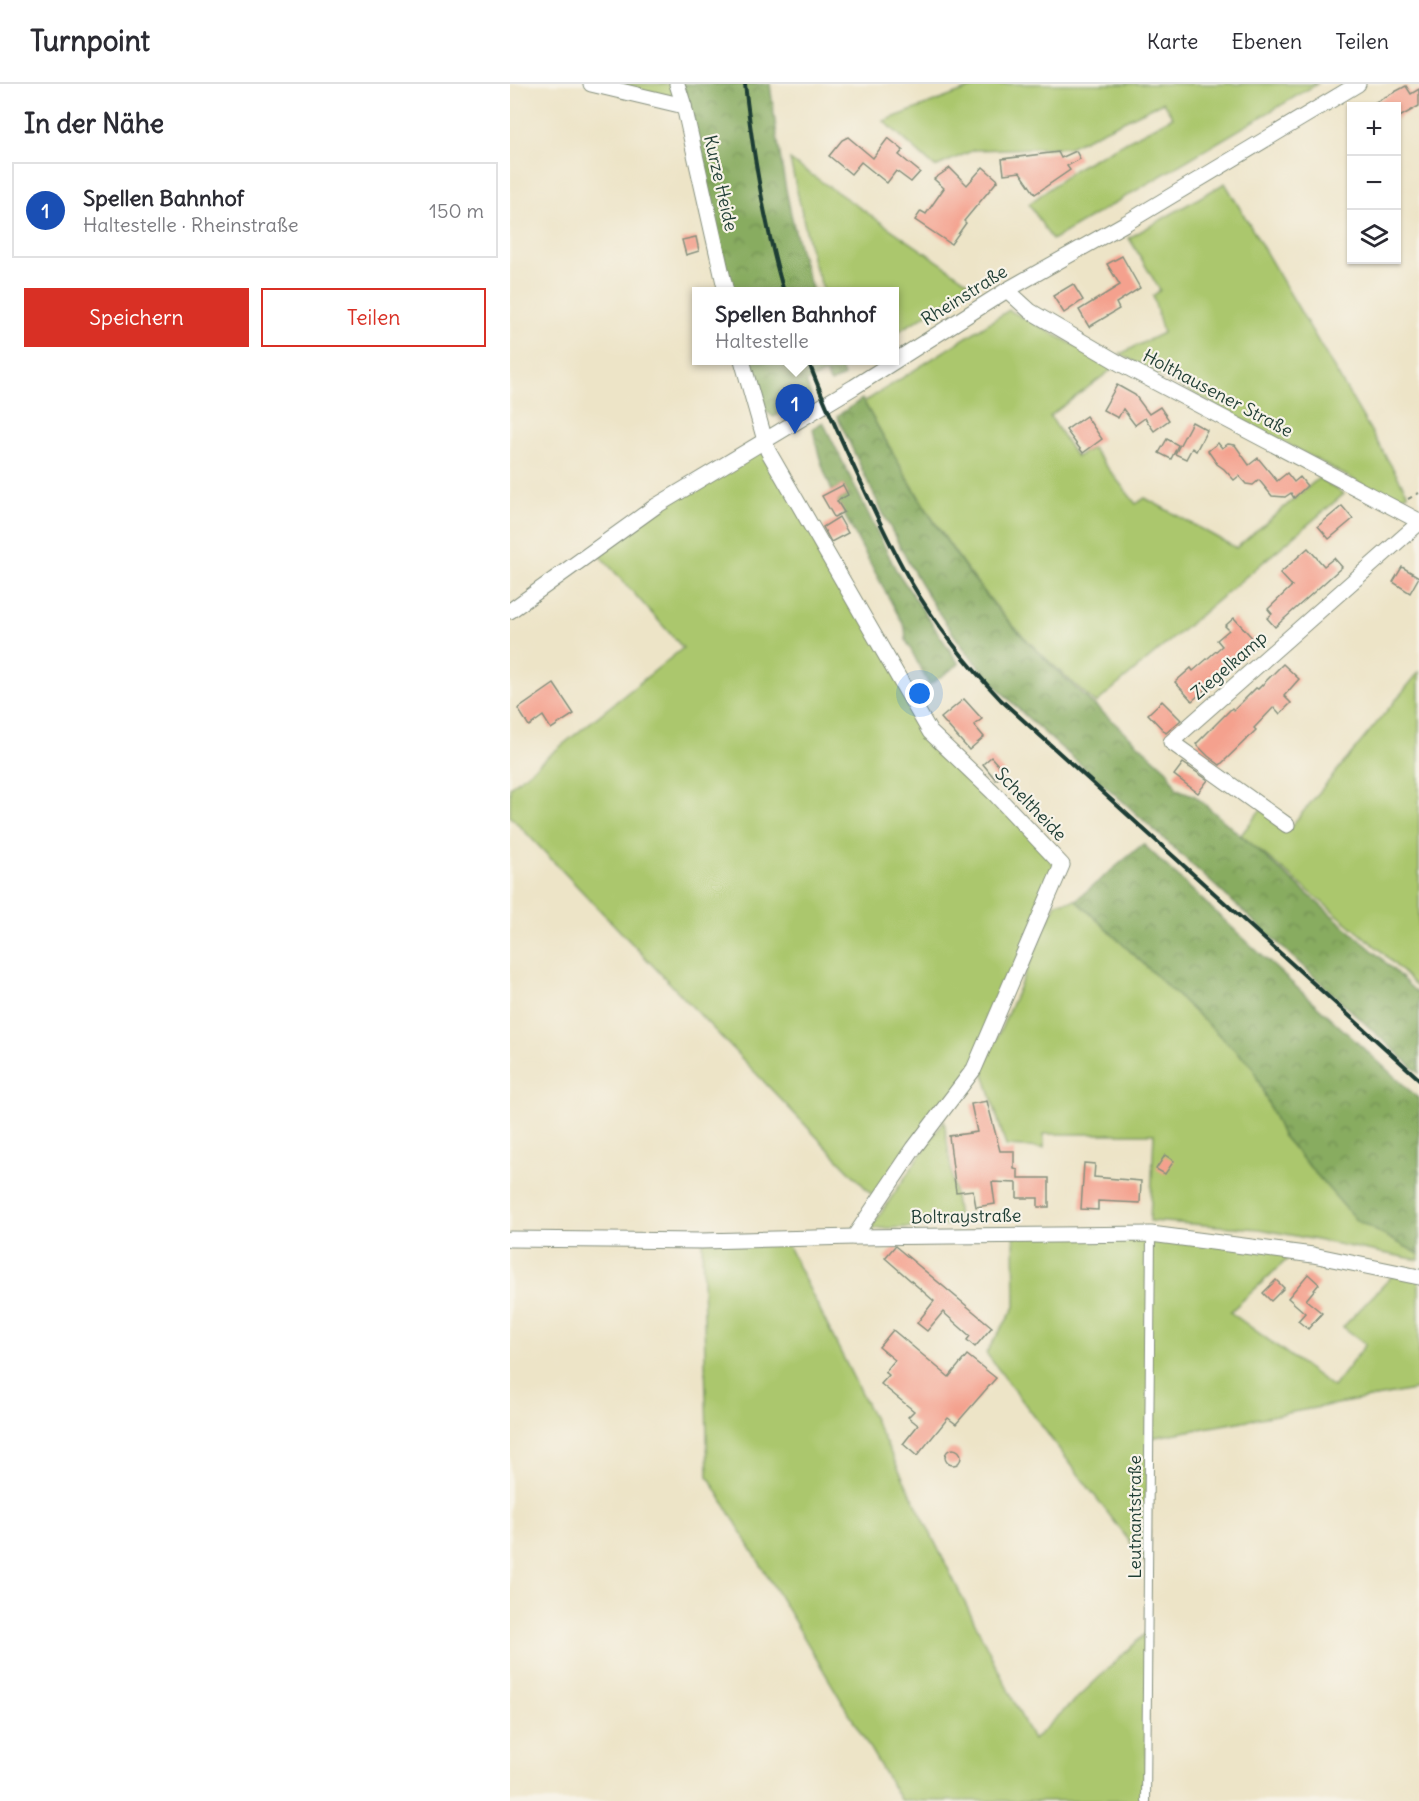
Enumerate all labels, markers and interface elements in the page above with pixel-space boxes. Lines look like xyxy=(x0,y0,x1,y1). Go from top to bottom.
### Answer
text: Turnpoint xyxy=(30,23,150,59)
text: Karte xyxy=(1147,28,1198,55)
text: Ebenen xyxy=(1231,28,1302,55)
text: Teilen xyxy=(1335,28,1389,55)
map controls xyxy=(1347,102,1401,264)
button: + xyxy=(1347,102,1401,156)
text: In der Nähe xyxy=(24,107,164,140)
street label: Kurze Heide xyxy=(699,133,743,233)
button: − xyxy=(1347,156,1401,210)
text: Spellen Bahnhof xyxy=(83,184,244,212)
text: 1 xyxy=(42,198,49,223)
text: 150 m xyxy=(429,198,484,223)
button: layers xyxy=(1347,210,1401,264)
text: Haltestelle · Rheinstraße xyxy=(83,212,299,237)
street label: Rheinstraße xyxy=(917,260,1011,330)
popup xyxy=(692,287,899,365)
button: Speichern xyxy=(24,288,249,347)
button: Teilen xyxy=(261,288,486,347)
text: Spellen Bahnhof xyxy=(715,300,876,328)
text: Haltestelle xyxy=(715,328,809,353)
street label: Holthausener Straße xyxy=(1139,344,1297,442)
pin: 1 xyxy=(776,384,814,434)
street label: Ziegelkamp xyxy=(1186,626,1272,704)
your location xyxy=(905,679,934,708)
street label: Scheltheide xyxy=(990,762,1072,846)
street label: Boltraystraße xyxy=(910,1204,1022,1228)
street label: Leutnantstraße xyxy=(1123,1455,1146,1579)

